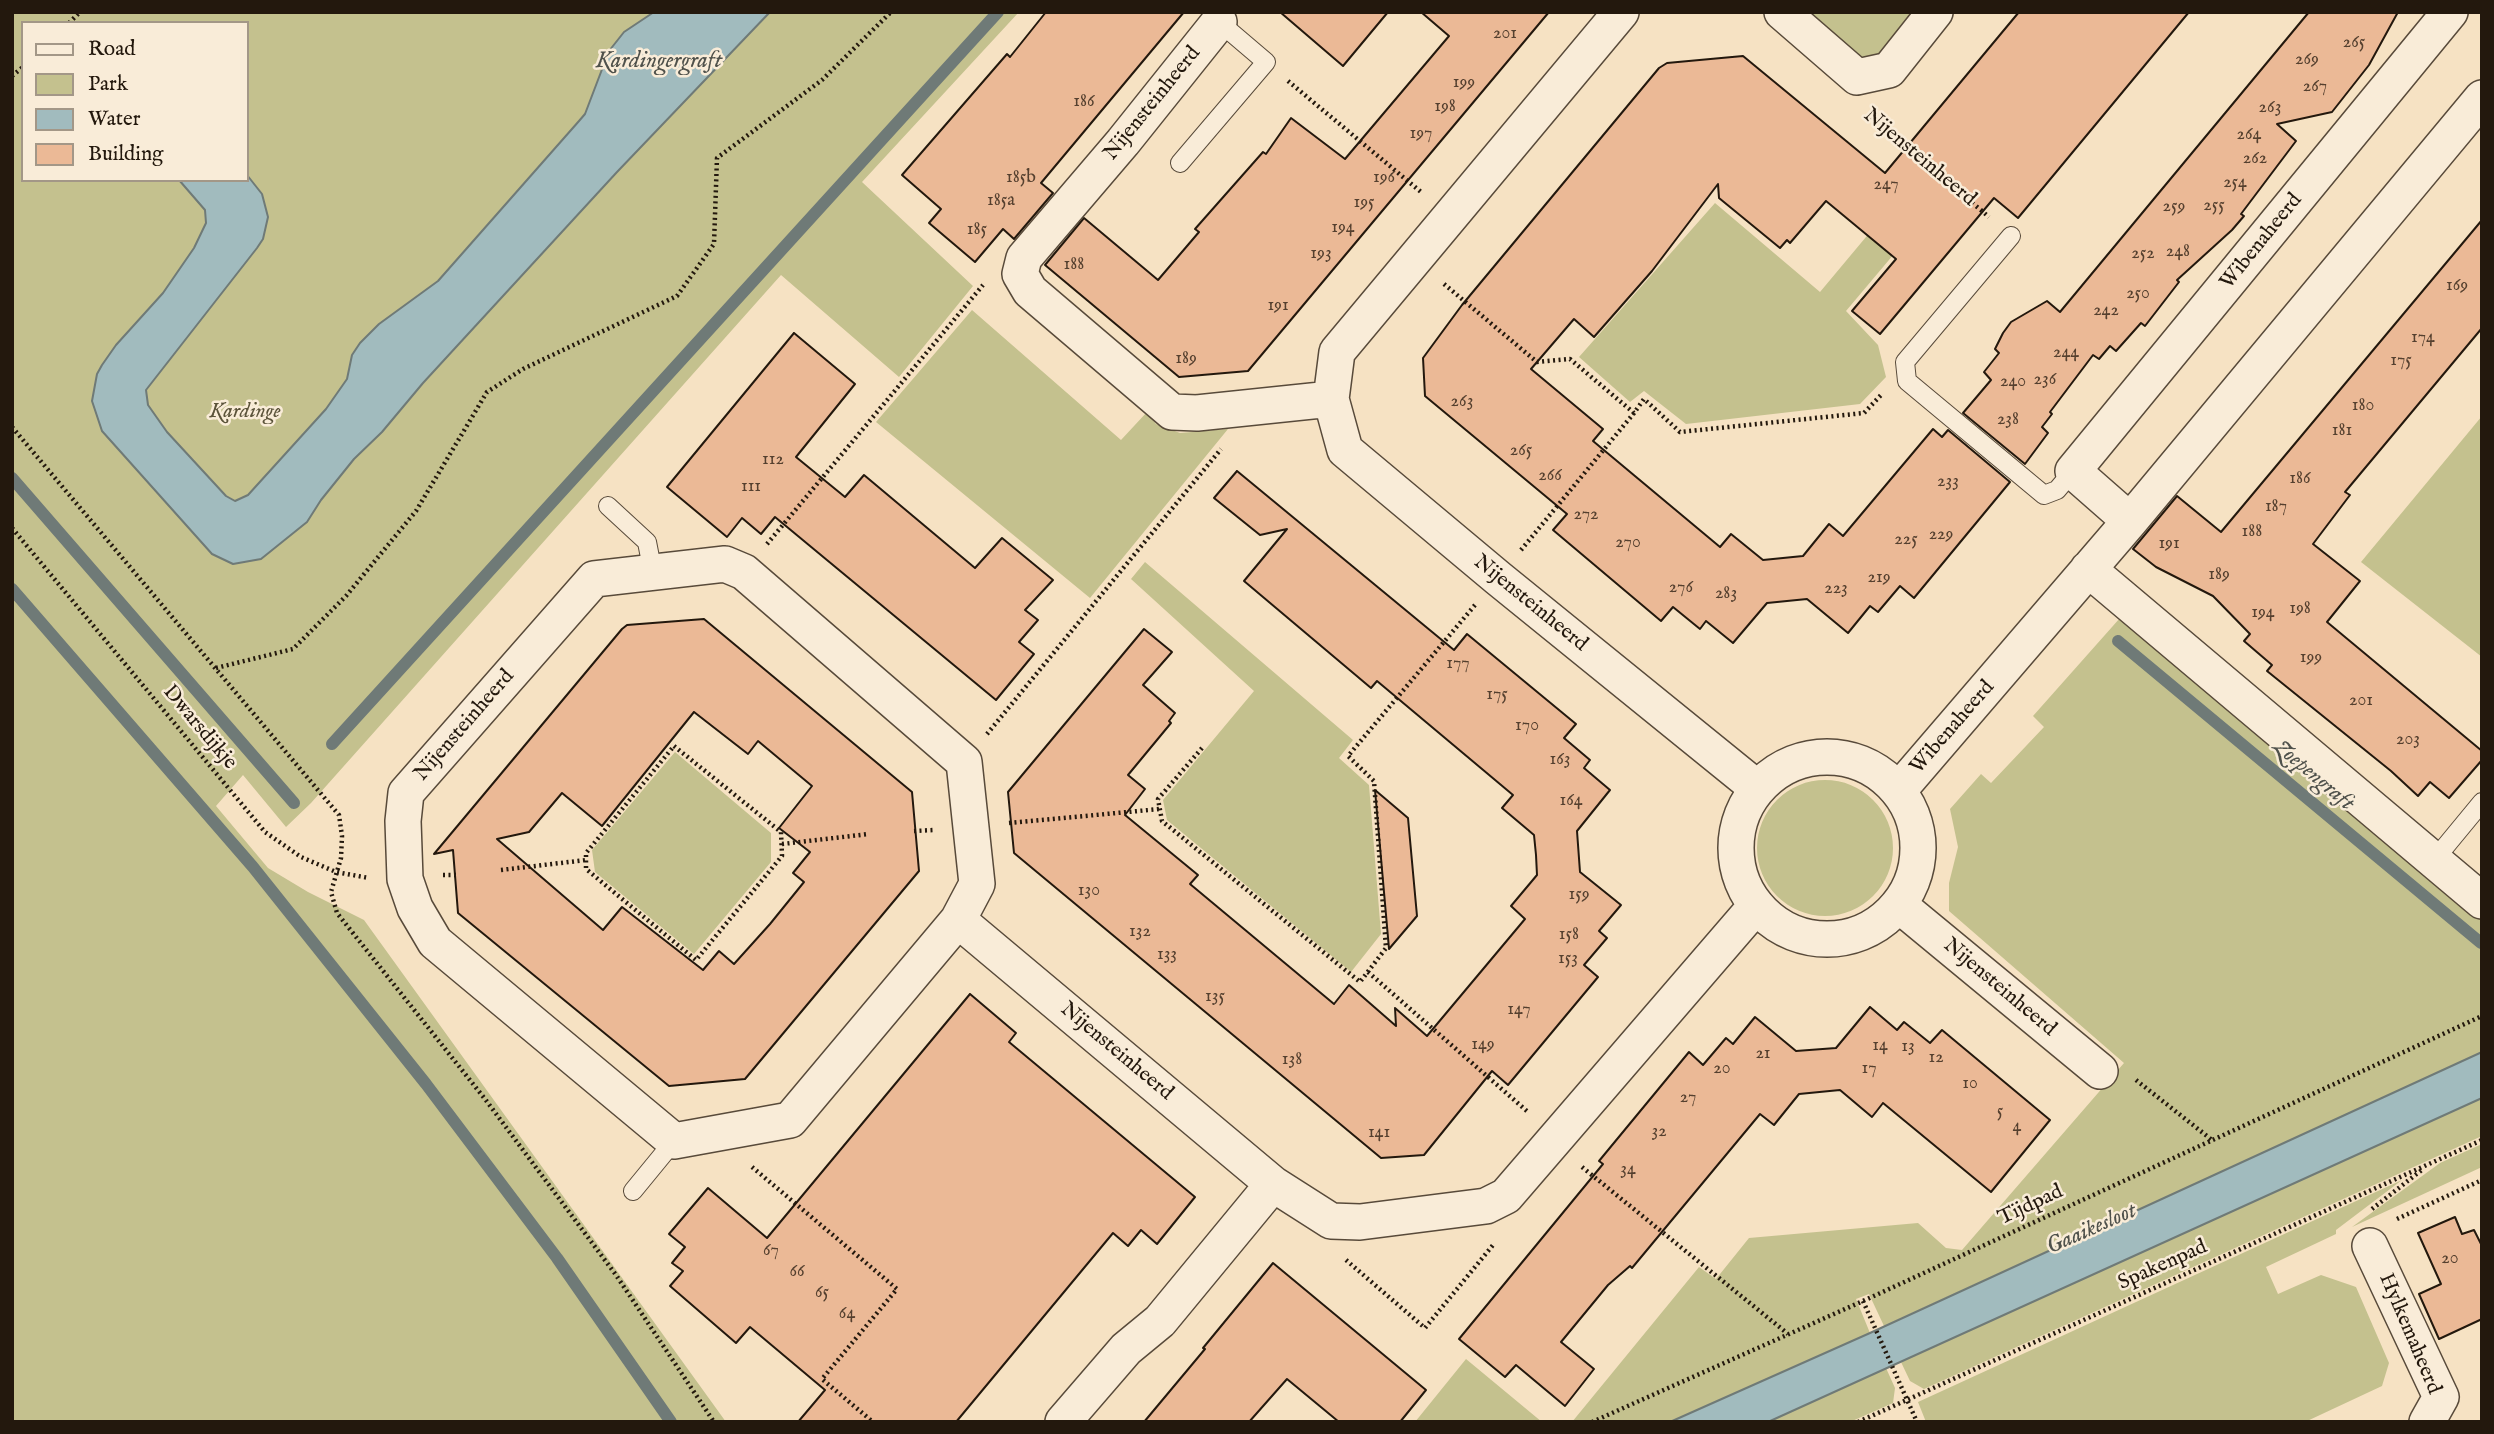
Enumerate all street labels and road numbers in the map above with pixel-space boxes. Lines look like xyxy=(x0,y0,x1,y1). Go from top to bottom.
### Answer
street label: Nijensteinheerd xyxy=(1099,42,1207,166)
street label: Nijensteinheerd xyxy=(1857,103,1981,213)
street label: Wibenaheerd xyxy=(2216,189,2308,295)
street label: Nijensteinheerd xyxy=(1468,550,1592,658)
street label: Nijensteinheerd xyxy=(410,665,520,787)
street label: Wibenaheerd xyxy=(1905,676,2001,780)
street label: Dwarsdijkje xyxy=(156,681,242,775)
street label: Nijensteinheerd xyxy=(1937,933,2061,1043)
street label: Nijensteinheerd xyxy=(1054,997,1178,1107)
street label: Tijdpad xyxy=(1995,1180,2067,1232)
street label: Spakenpad xyxy=(2115,1235,2211,1297)
street label: Hylkemaheerd xyxy=(2372,1270,2446,1398)

